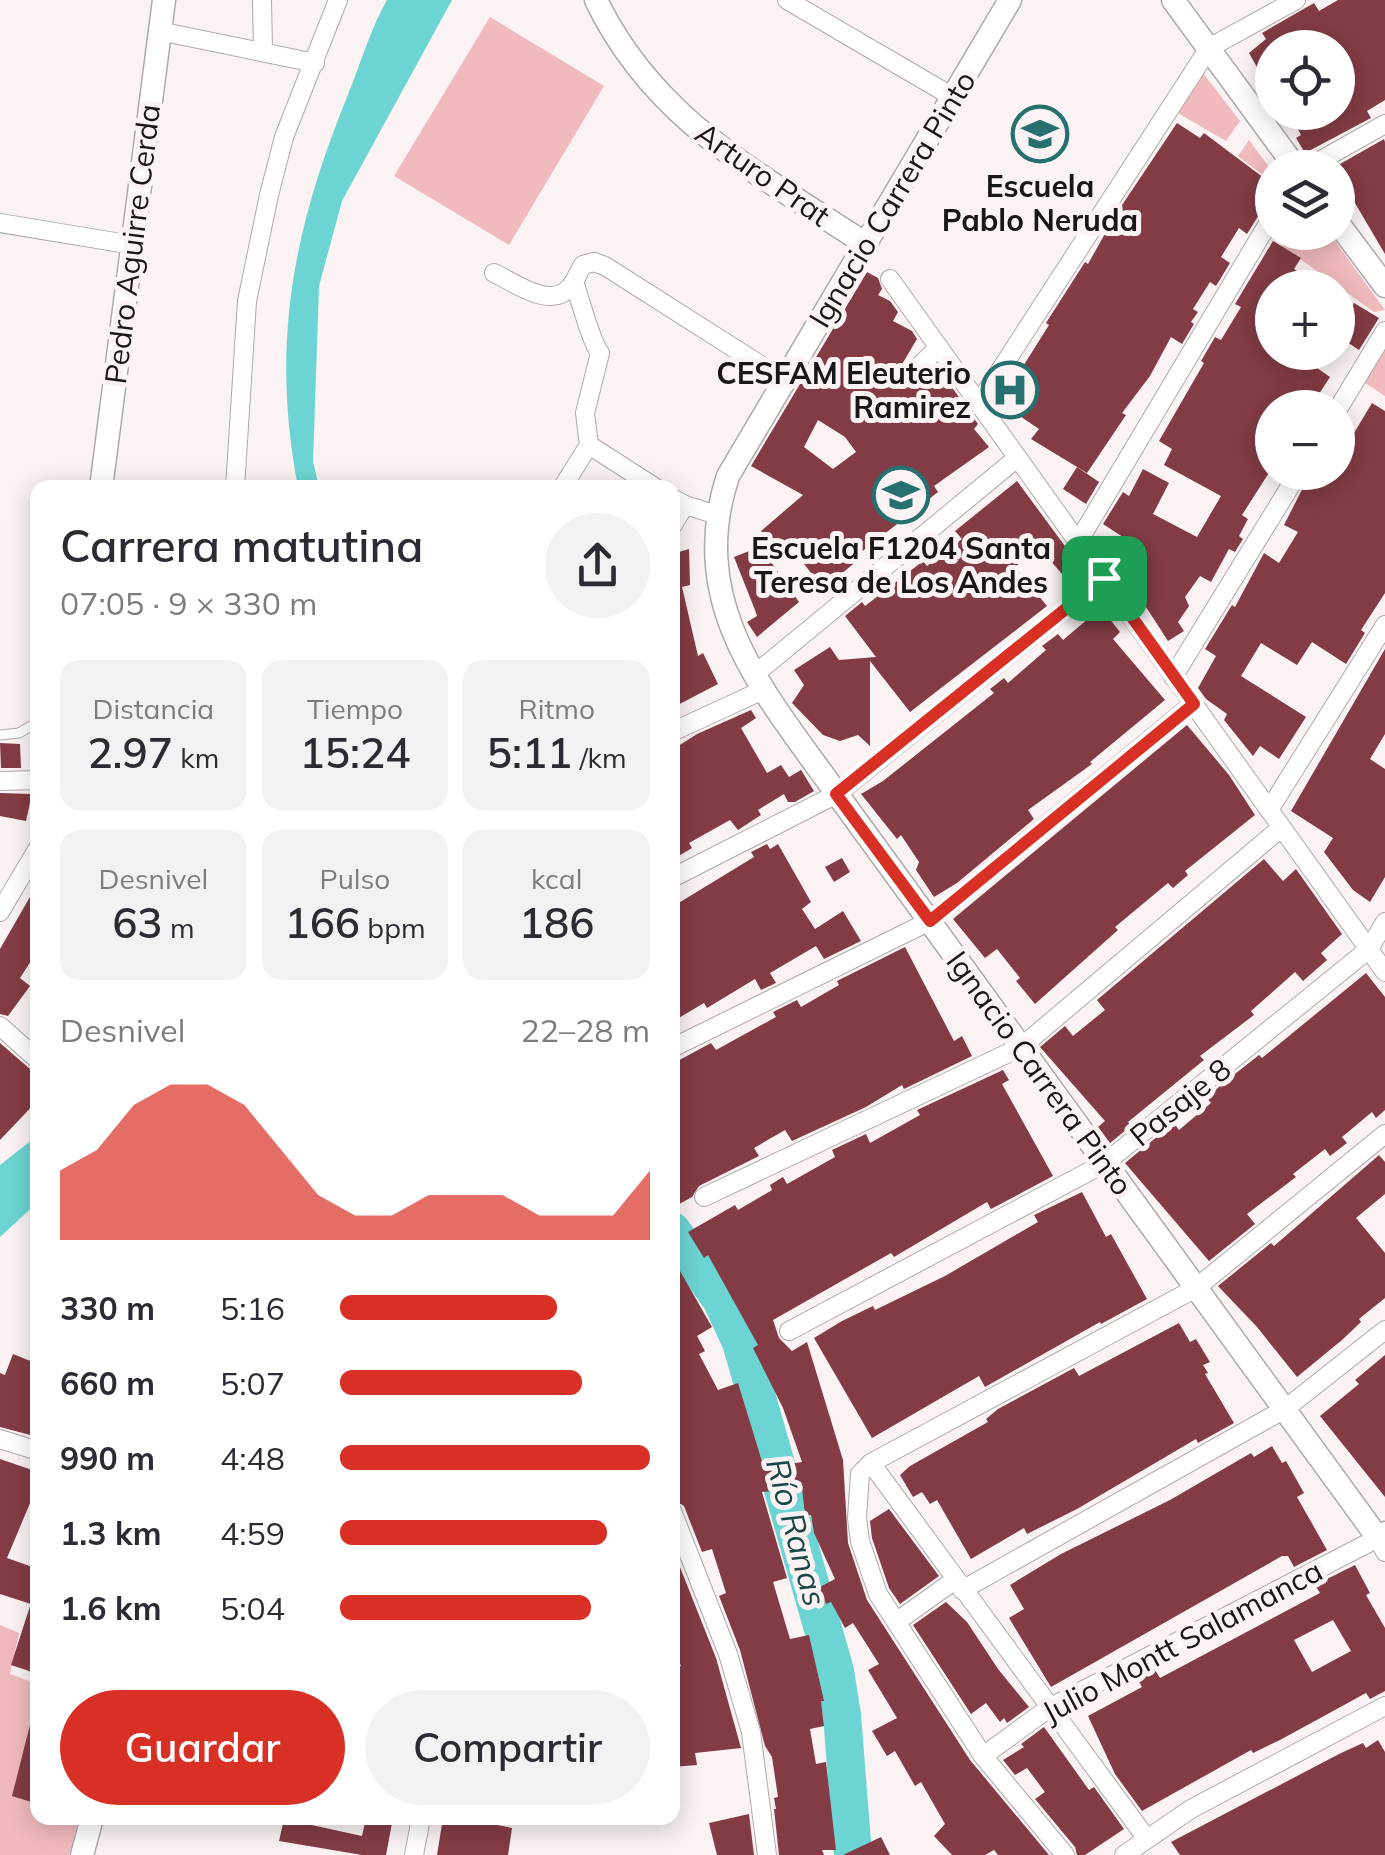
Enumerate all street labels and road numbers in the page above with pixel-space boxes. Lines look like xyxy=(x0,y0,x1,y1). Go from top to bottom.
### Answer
street label: Ignacio Carrera Pinto xyxy=(800,64,984,334)
street label: Pedro Aguirre Cerda xyxy=(96,102,168,386)
street label: Arturo Prat xyxy=(688,114,838,234)
street label: Ignacio Carrera Pinto xyxy=(939,943,1141,1203)
street label: Pasaje 8 xyxy=(1122,1050,1238,1154)
street label: Julio Montt Salamanca xyxy=(1035,1551,1329,1731)

